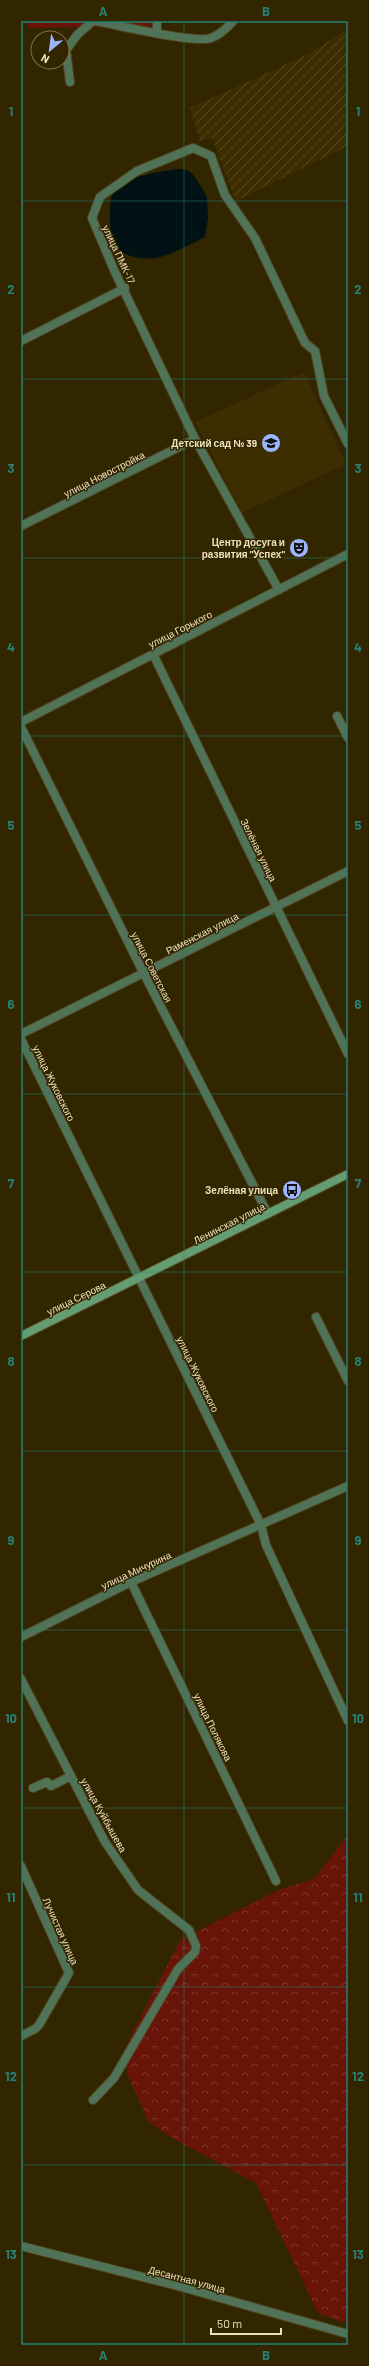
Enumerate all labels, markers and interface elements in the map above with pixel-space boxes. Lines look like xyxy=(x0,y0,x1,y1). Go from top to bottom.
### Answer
text: A xyxy=(99,3,108,19)
text: B xyxy=(262,3,270,19)
north arrow xyxy=(30,30,70,70)
text: N xyxy=(39,52,51,67)
text: 1 xyxy=(9,103,13,119)
text: 1 xyxy=(356,103,360,119)
street label: улица ПМК-17 xyxy=(100,223,138,285)
text: 2 xyxy=(7,281,15,297)
text: 2 xyxy=(354,281,362,297)
school or university icon: Детский сад № 39 xyxy=(260,432,282,454)
place label: Детский сад № 39 xyxy=(171,437,257,449)
street label: улица Новостройка xyxy=(61,448,147,500)
text: 3 xyxy=(7,460,15,476)
text: 3 xyxy=(354,460,362,476)
place label: Центр досуга и развития "Успех" xyxy=(202,536,285,560)
theatre icon: Центр досуга и развития "Успех" xyxy=(288,537,310,559)
street label: улица Горького xyxy=(146,608,214,650)
text: 4 xyxy=(7,639,15,655)
text: 4 xyxy=(354,639,362,655)
text: 5 xyxy=(7,817,15,833)
street label: Зелёная улица xyxy=(239,817,280,884)
text: 5 xyxy=(354,817,362,833)
street label: Раменская улица xyxy=(164,909,241,956)
street label: улица Советская xyxy=(129,930,175,1004)
text: 6 xyxy=(8,996,15,1012)
text: 6 xyxy=(355,996,362,1012)
street label: улица Жуковского xyxy=(30,1043,78,1123)
text: 7 xyxy=(8,1175,15,1191)
text: 7 xyxy=(355,1175,362,1191)
bus stop icon: Зелёная улица xyxy=(281,1179,303,1201)
place label: Зелёная улица xyxy=(205,1184,278,1196)
street label: Ленинская улица xyxy=(191,1200,267,1246)
street label: улица Серова xyxy=(45,1278,108,1317)
street label: улица Жуковского xyxy=(174,1334,222,1414)
text: 8 xyxy=(7,1353,15,1369)
text: 8 xyxy=(354,1353,362,1369)
text: 9 xyxy=(8,1532,15,1548)
text: 9 xyxy=(355,1532,362,1548)
street label: улица Мичурина xyxy=(99,1548,173,1591)
street label: улица Полякова xyxy=(191,1691,235,1763)
text: 10 xyxy=(5,1710,17,1726)
text: 10 xyxy=(352,1710,364,1726)
street label: улица Куйбышева xyxy=(79,1776,130,1855)
text: 11 xyxy=(6,1889,16,1905)
text: 11 xyxy=(353,1889,363,1905)
street label: Лучистая улица xyxy=(41,1895,81,1967)
text: 12 xyxy=(5,2068,17,2084)
text: 12 xyxy=(352,2068,364,2084)
text: 13 xyxy=(5,2246,17,2262)
text: 13 xyxy=(352,2246,364,2262)
street label: Десантная улица xyxy=(147,2263,227,2295)
scale bar xyxy=(211,2310,281,2336)
text: 50 m xyxy=(217,2316,242,2330)
text: A xyxy=(99,2347,108,2363)
text: B xyxy=(262,2347,270,2363)

